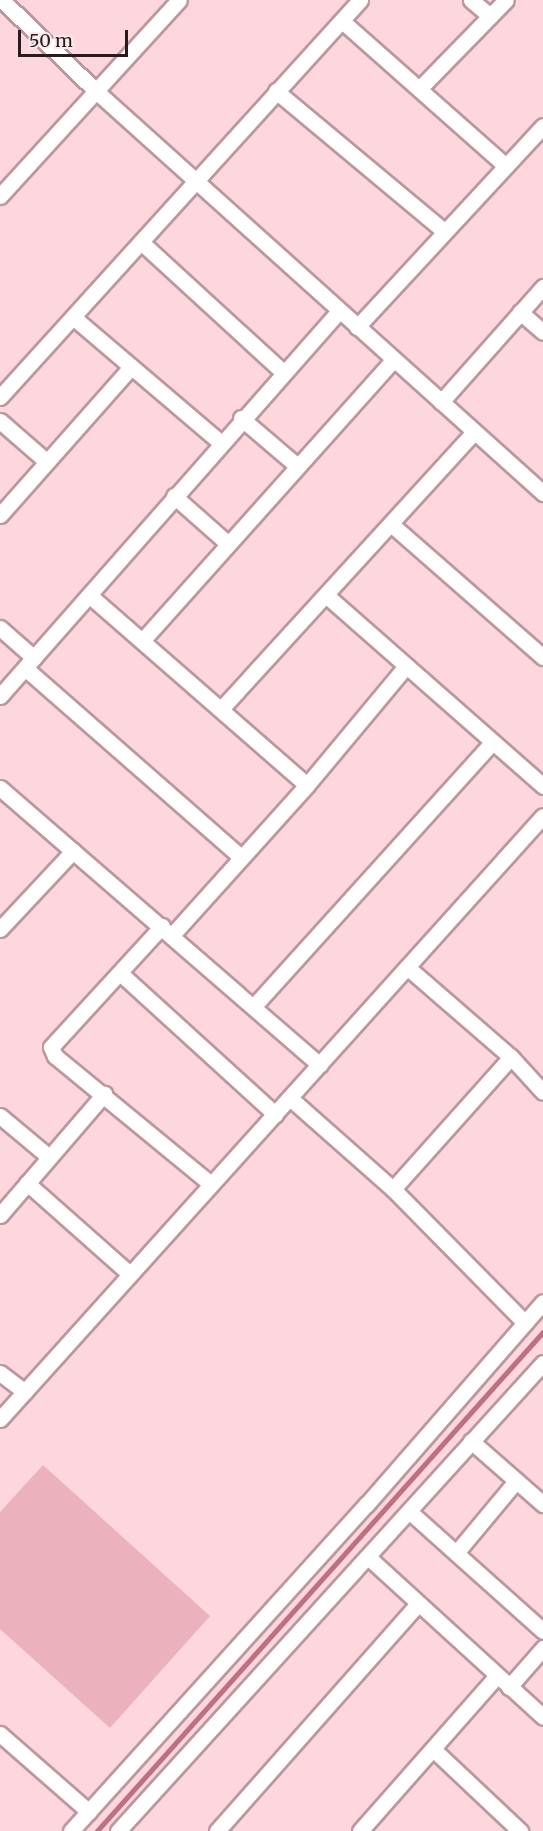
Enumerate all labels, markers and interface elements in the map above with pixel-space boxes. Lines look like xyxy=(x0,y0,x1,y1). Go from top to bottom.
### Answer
scale bar xyxy=(21,18,130,56)
text: 50 m xyxy=(29,29,73,52)

